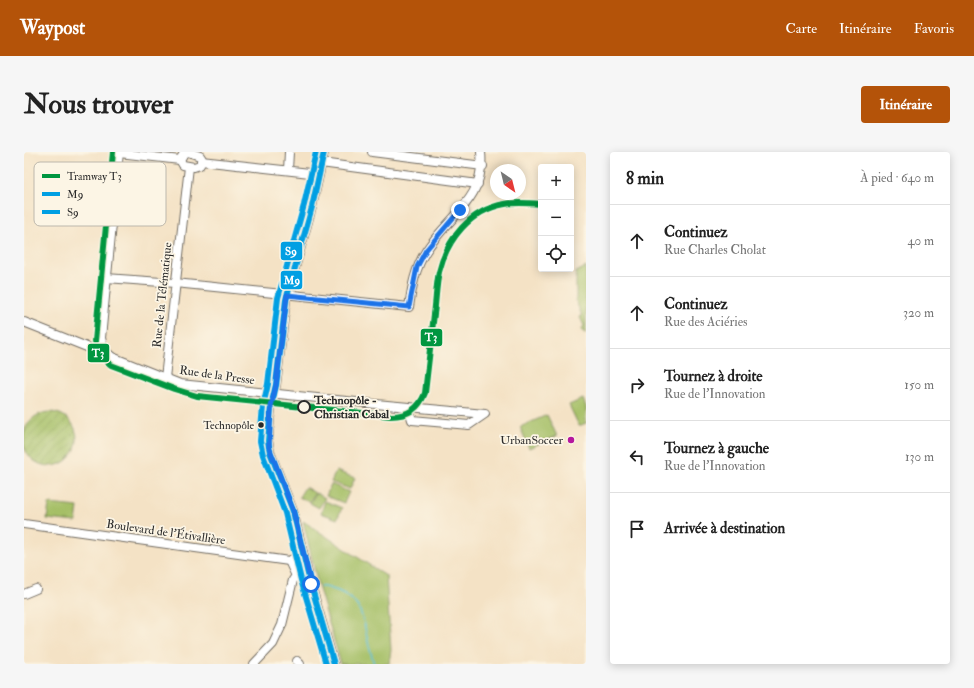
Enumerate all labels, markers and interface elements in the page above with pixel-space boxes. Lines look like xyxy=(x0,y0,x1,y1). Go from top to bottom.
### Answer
text: Waypost xyxy=(20,16,85,40)
text: Carte xyxy=(786,20,817,37)
text: Itinéraire xyxy=(839,20,892,37)
text: Favoris xyxy=(914,20,954,37)
button: Itinéraire xyxy=(861,86,950,123)
text: Nous trouver xyxy=(24,87,173,122)
legend xyxy=(34,162,166,226)
north arrow xyxy=(490,164,526,200)
map controls xyxy=(538,164,574,272)
button: + xyxy=(538,164,574,200)
text: 8 min xyxy=(626,168,664,189)
text: Tramway T3 xyxy=(67,170,122,184)
text: À pied · 640 m xyxy=(860,170,934,186)
text: M9 xyxy=(67,188,83,201)
button: − xyxy=(538,200,574,236)
route end xyxy=(451,201,469,219)
text: S9 xyxy=(67,206,79,219)
text: Continuez xyxy=(664,223,728,242)
icon: ahead xyxy=(626,230,648,252)
text: 40 m xyxy=(908,233,934,249)
button: locate xyxy=(538,236,574,272)
line badge: S9 xyxy=(280,241,303,261)
street label: Rue de la Télématique xyxy=(150,242,175,348)
text: Rue Charles Cholat xyxy=(664,242,766,258)
text: S9 xyxy=(285,245,297,258)
line badge: M9 xyxy=(280,270,303,290)
text: M9 xyxy=(283,274,300,287)
text: Continuez xyxy=(664,295,728,314)
icon: ahead xyxy=(626,302,648,324)
text: 320 m xyxy=(903,305,934,321)
text: Rue des Aciéries xyxy=(664,314,748,330)
line badge: T3 xyxy=(420,328,443,347)
text: T3 xyxy=(424,331,437,344)
line badge: T3 xyxy=(87,343,110,363)
text: T3 xyxy=(91,347,104,360)
street label: Rue de la Presse xyxy=(178,363,256,388)
text: Tournez à droite xyxy=(664,367,763,386)
icon: right xyxy=(626,374,648,396)
text: 150 m xyxy=(904,377,934,393)
text: Rue de l'Innovation xyxy=(664,386,766,402)
place label: Technopôle - Christian Cabal xyxy=(313,393,390,422)
marker: Technopôle - Christian Cabal xyxy=(297,400,311,414)
place label: Technopôle xyxy=(203,419,254,433)
marker: Technopôle xyxy=(256,420,266,430)
place label: UrbanSoccer xyxy=(500,433,564,448)
marker: UrbanSoccer xyxy=(566,435,576,445)
text: Tournez à gauche xyxy=(664,439,769,458)
icon: left xyxy=(626,446,648,468)
text: 130 m xyxy=(905,449,934,465)
text: Rue de l'Innovation xyxy=(664,458,766,474)
street label: Boulevard de l'Étivallière xyxy=(106,517,226,548)
icon: arrive xyxy=(626,518,648,540)
text: Arrivée à destination xyxy=(664,519,785,538)
route start xyxy=(302,575,320,593)

